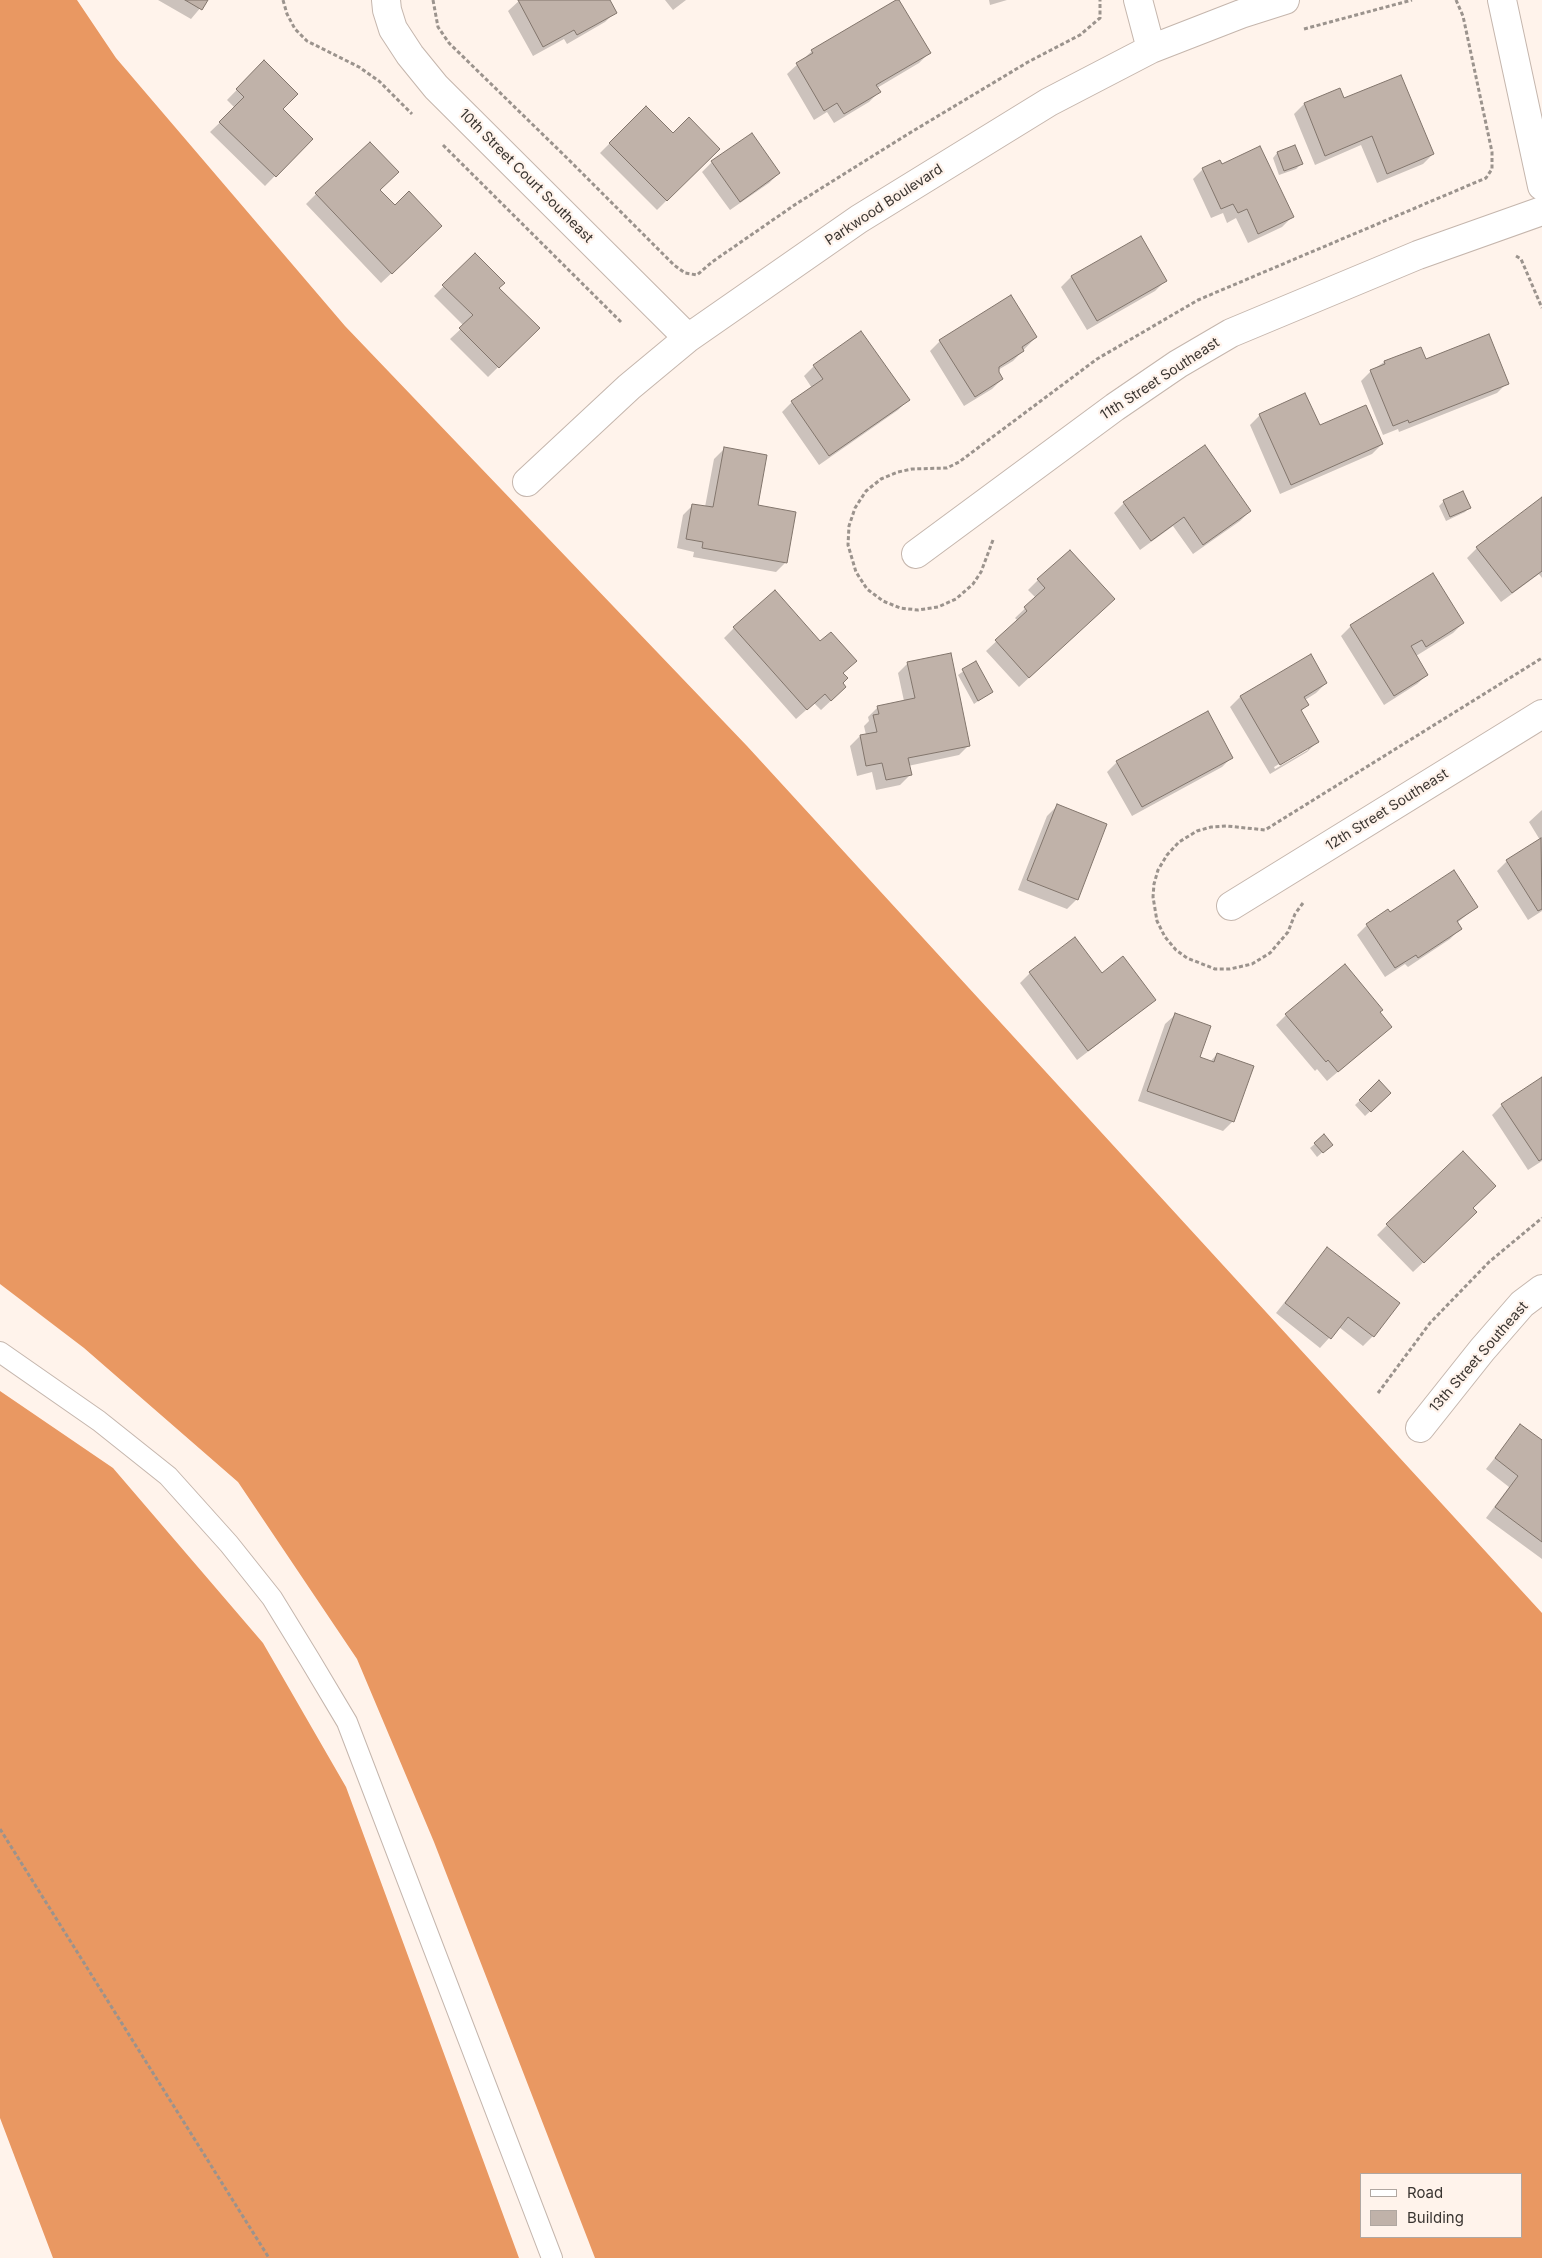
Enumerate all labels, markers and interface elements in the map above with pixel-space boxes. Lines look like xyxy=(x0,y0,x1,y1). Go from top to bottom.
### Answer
street label: 10th Street Court Southeast xyxy=(456,106,596,246)
street label: Parkwood Boulevard xyxy=(822,161,946,249)
street label: 11th Street Southeast xyxy=(1097,334,1223,424)
street label: 12th Street Southeast xyxy=(1323,765,1451,855)
street label: 13th Street Southeast xyxy=(1426,1298,1532,1416)
legend xyxy=(1360,2173,1522,2238)
text: Road xyxy=(1407,2183,1443,2202)
text: Building xyxy=(1407,2208,1464,2227)

